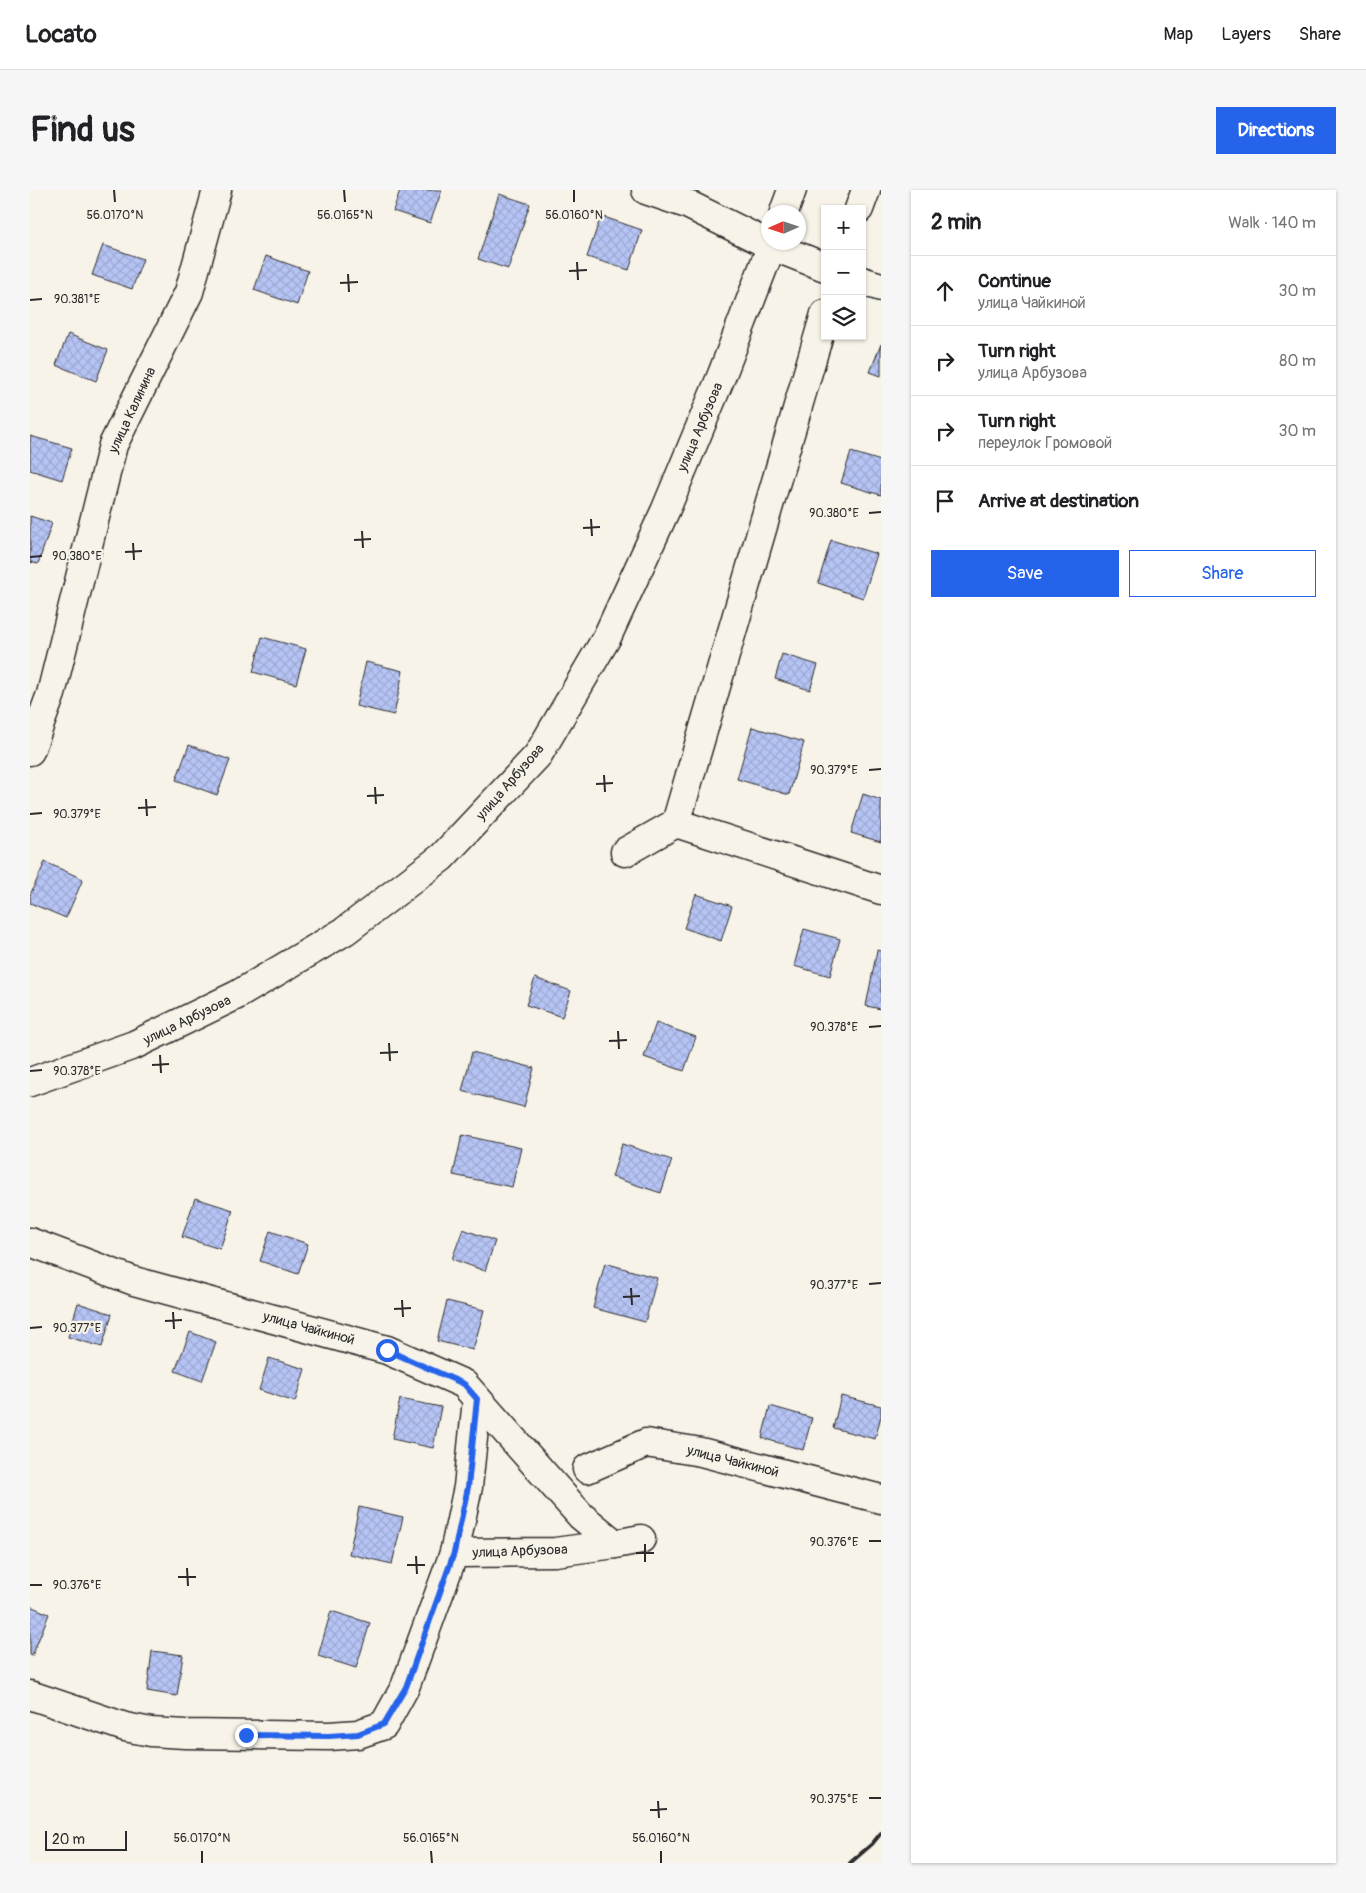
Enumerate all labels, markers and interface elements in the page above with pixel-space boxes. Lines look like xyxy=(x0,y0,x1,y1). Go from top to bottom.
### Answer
text: Locato xyxy=(25,20,97,49)
text: Map xyxy=(1164,23,1193,46)
text: Layers xyxy=(1221,23,1271,46)
text: Share xyxy=(1299,23,1341,46)
button: Directions xyxy=(1216,107,1336,154)
text: Find us xyxy=(30,108,135,152)
north arrow xyxy=(761,205,806,250)
map controls xyxy=(821,205,866,340)
button: + xyxy=(821,205,866,250)
text: 56.0170°N xyxy=(87,208,143,223)
text: 56.0165°N xyxy=(317,208,373,223)
text: 56.0160°N xyxy=(545,208,603,223)
text: 2 min xyxy=(931,209,981,236)
text: Walk · 140 m xyxy=(1228,213,1316,233)
button: − xyxy=(821,250,866,295)
text: Continue xyxy=(978,269,1051,293)
icon: ahead xyxy=(931,277,959,305)
text: 30 m xyxy=(1278,281,1316,301)
text: 90.381°E xyxy=(54,292,100,307)
text: улица Чайкиной xyxy=(978,293,1086,313)
button: layers xyxy=(821,295,866,340)
text: Turn right xyxy=(978,339,1056,363)
icon: right xyxy=(931,347,959,375)
text: 80 m xyxy=(1279,351,1316,371)
text: улица Арбузова xyxy=(978,363,1087,383)
street label: улица Калинина xyxy=(104,364,159,457)
street label: улица Арбузова xyxy=(673,380,726,475)
text: Turn right xyxy=(978,409,1056,433)
icon: right xyxy=(931,417,959,445)
text: 30 m xyxy=(1278,421,1316,441)
text: переулок Громовой xyxy=(978,433,1112,453)
icon: arrive xyxy=(931,487,959,515)
text: Arrive at destination xyxy=(978,489,1139,513)
text: 90.380°E xyxy=(809,506,859,521)
text: 90.380°E xyxy=(52,549,102,564)
button: Save xyxy=(931,550,1119,597)
button: Share xyxy=(1129,550,1316,597)
street label: улица Арбузова xyxy=(472,740,548,824)
text: 90.379°E xyxy=(810,763,858,778)
text: 90.379°E xyxy=(53,807,101,822)
street label: улица Арбузова xyxy=(140,991,234,1049)
text: 90.378°E xyxy=(810,1020,858,1035)
text: 90.378°E xyxy=(53,1064,101,1079)
text: 90.377°E xyxy=(810,1278,858,1293)
street label: улица Чайкиной xyxy=(260,1307,357,1348)
text: 90.377°E xyxy=(53,1321,101,1336)
route start xyxy=(376,1339,399,1362)
street label: улица Чайкиной xyxy=(684,1441,781,1481)
text: 90.376°E xyxy=(810,1535,858,1550)
street label: улица Арбузова xyxy=(471,1541,568,1561)
text: 90.376°E xyxy=(53,1578,101,1593)
route end xyxy=(235,1724,258,1747)
text: 90.375°E xyxy=(810,1792,858,1807)
scale bar xyxy=(45,1828,128,1851)
text: 20 m xyxy=(52,1831,85,1848)
text: 56.0170°N xyxy=(174,1831,230,1846)
text: 56.0165°N xyxy=(403,1831,459,1846)
text: 56.0160°N xyxy=(632,1831,690,1846)

